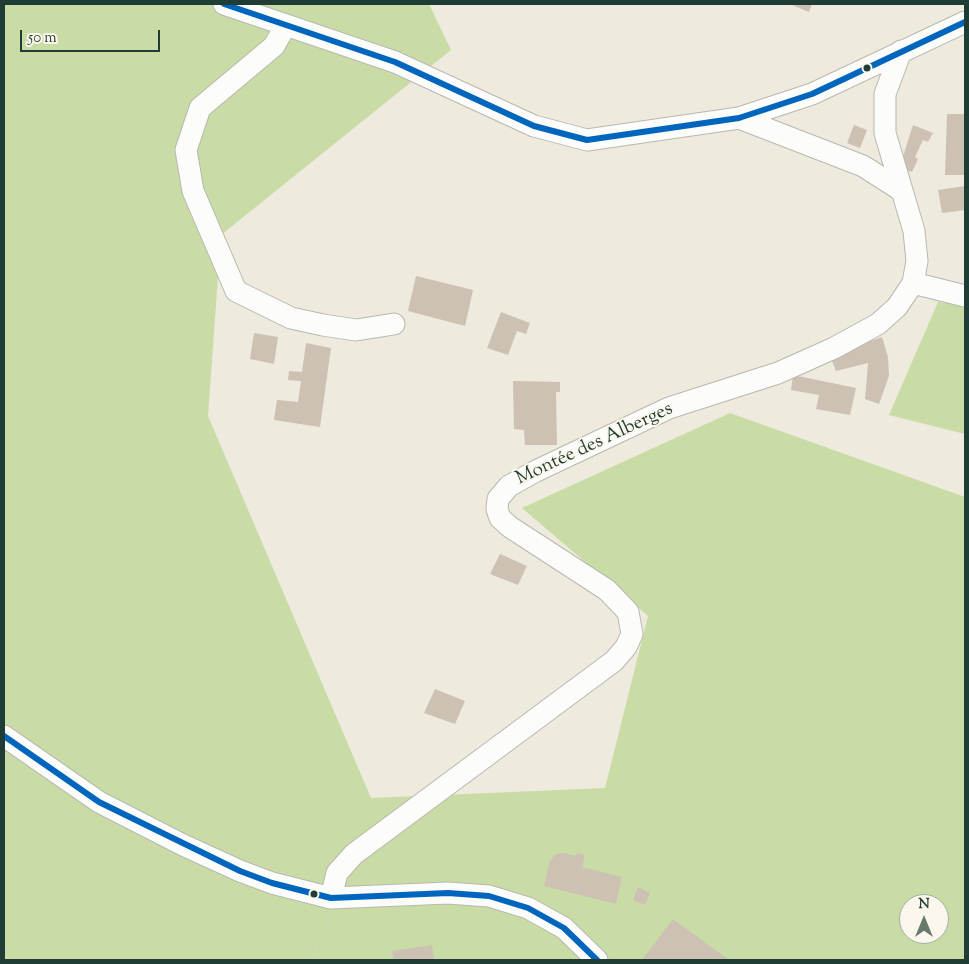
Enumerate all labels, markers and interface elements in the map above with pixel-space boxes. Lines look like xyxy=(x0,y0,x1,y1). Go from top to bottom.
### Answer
scale bar xyxy=(22,20,162,52)
text: 50 m xyxy=(28,28,57,49)
unlabelled marker xyxy=(862,63,872,73)
street label: Montée des Alberges xyxy=(513,399,677,491)
unlabelled marker xyxy=(309,889,319,899)
north arrow xyxy=(899,894,949,944)
text: N xyxy=(918,895,930,915)

